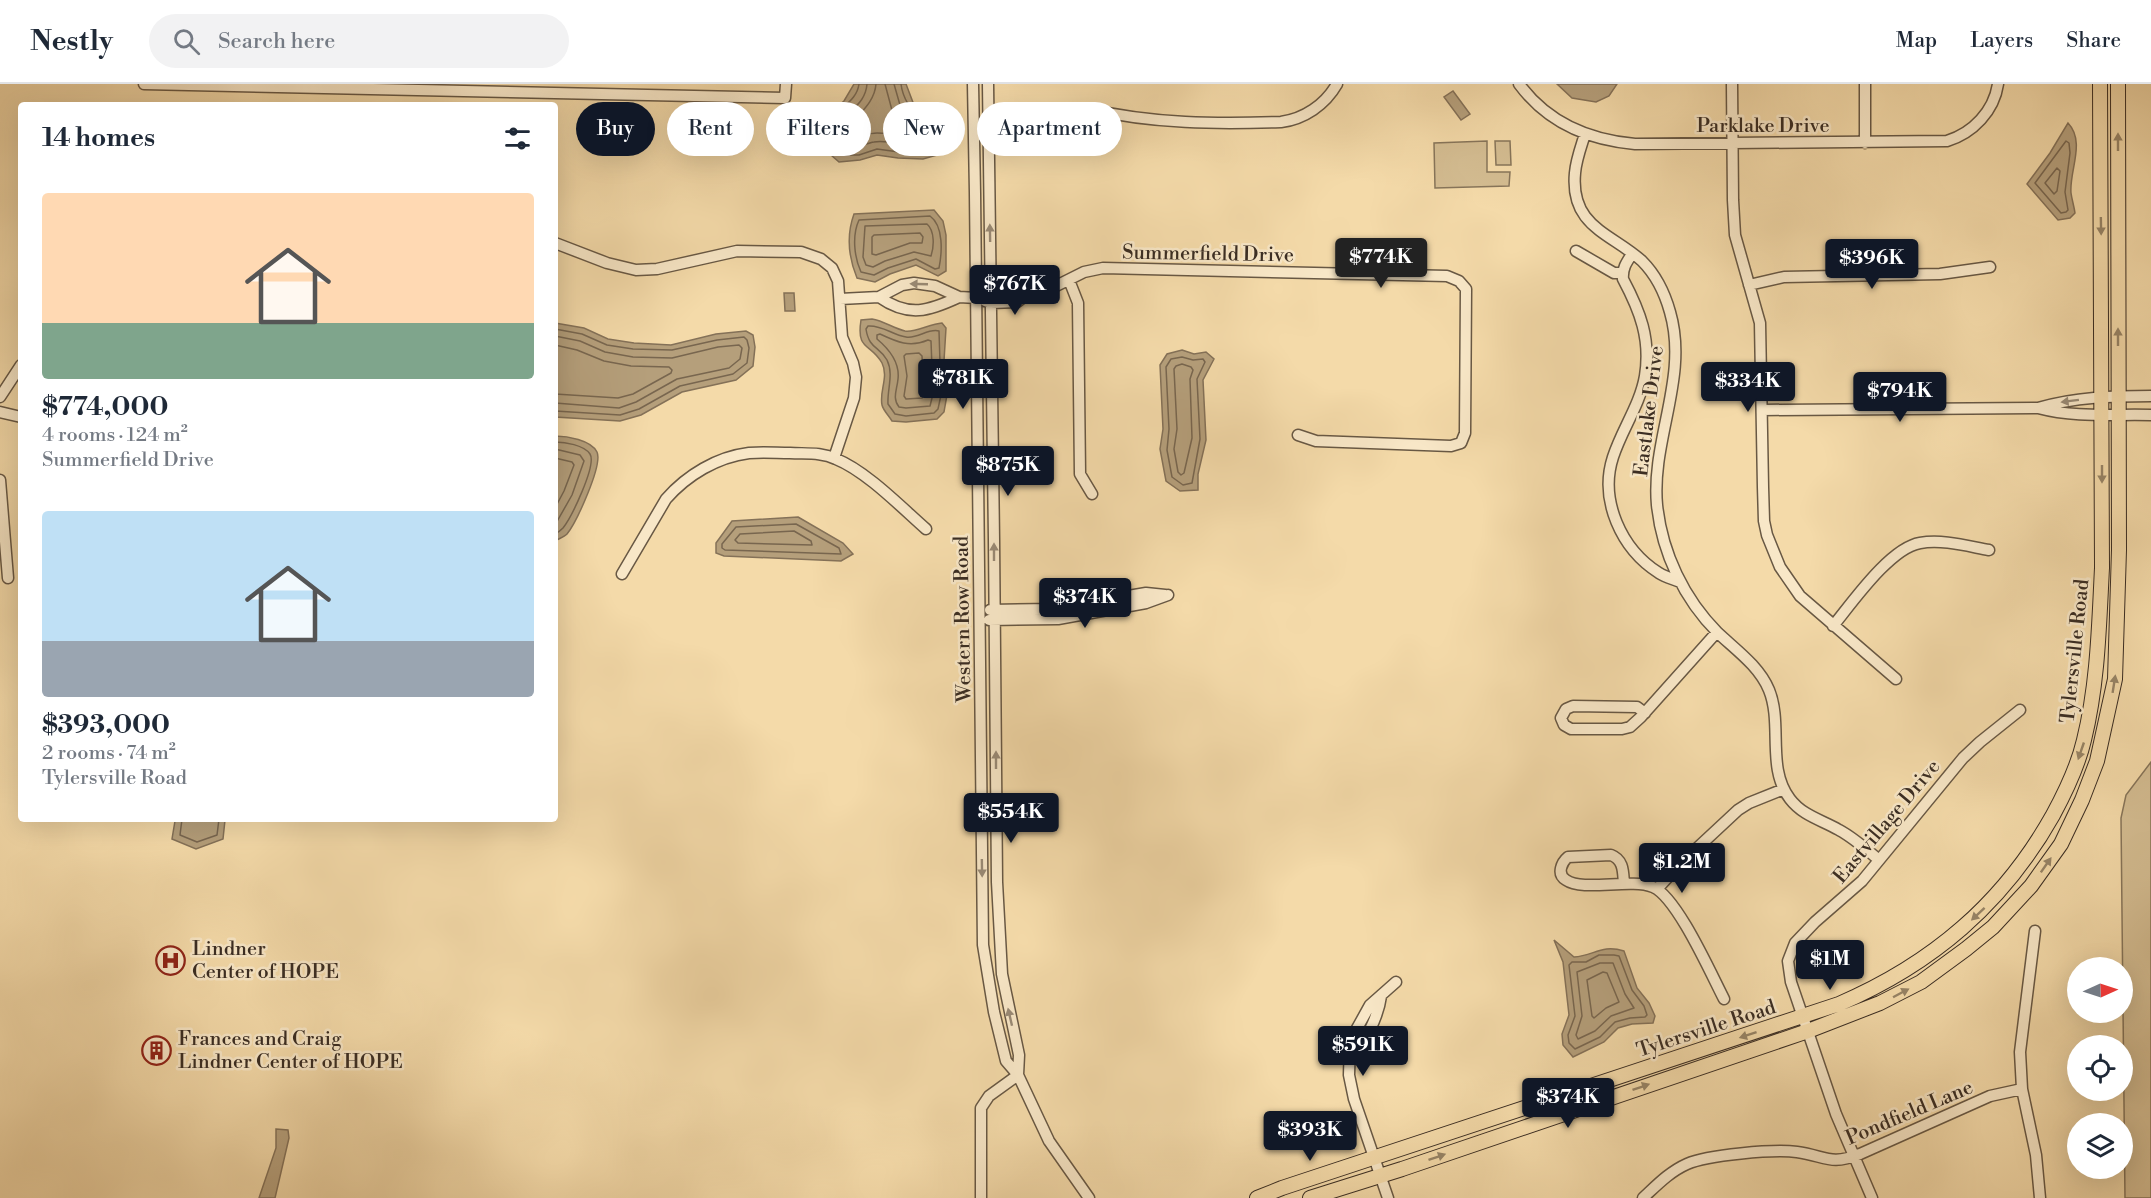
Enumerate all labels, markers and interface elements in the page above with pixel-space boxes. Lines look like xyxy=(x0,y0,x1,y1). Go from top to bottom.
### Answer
search box xyxy=(149,14,569,68)
text: Nestly xyxy=(30,24,113,59)
icon: search xyxy=(170,25,203,58)
text: Search here xyxy=(218,28,335,55)
text: Map xyxy=(1896,28,1937,54)
text: Layers xyxy=(1970,28,2033,54)
text: Share xyxy=(2066,28,2121,54)
chip: Buy xyxy=(576,102,655,156)
chip: Rent xyxy=(667,102,754,156)
chip: Filters xyxy=(766,102,871,156)
chip: New xyxy=(883,102,965,156)
chip: Apartment xyxy=(977,102,1122,156)
street label: Parklake Drive xyxy=(1696,114,1830,139)
text: 14 homes xyxy=(42,122,155,154)
icon: filters xyxy=(501,122,534,155)
one-way arrow xyxy=(2113,133,2123,152)
one-way arrow xyxy=(2096,217,2106,236)
one-way arrow xyxy=(985,223,995,242)
icon: home xyxy=(234,232,342,340)
pin: $774K xyxy=(1339,238,1423,289)
pin: $396K xyxy=(1830,239,1914,290)
street label: Summerfield Drive xyxy=(1122,241,1294,268)
text: $774K xyxy=(1349,245,1413,270)
text: $396K xyxy=(1839,246,1905,271)
pin: $767K xyxy=(973,265,1057,316)
text: $767K xyxy=(984,272,1046,297)
one-way arrow xyxy=(909,279,928,289)
one-way arrow xyxy=(2113,328,2123,347)
street label: Eastlake Drive xyxy=(1629,344,1670,478)
pin: $781K xyxy=(921,359,1005,410)
pin: $334K xyxy=(1706,362,1790,413)
text: $781K xyxy=(932,366,994,391)
text: $334K xyxy=(1715,369,1781,394)
pin: $794K xyxy=(1858,372,1942,423)
text: $794K xyxy=(1867,379,1933,404)
text: $774,000 xyxy=(42,391,168,423)
one-way arrow xyxy=(2060,396,2079,405)
text: 4 rooms · 124 m² xyxy=(42,423,188,448)
pin: $875K xyxy=(966,446,1050,497)
text: Summerfield Drive xyxy=(42,448,214,473)
text: $875K xyxy=(976,453,1040,478)
one-way arrow xyxy=(2097,464,2107,483)
street label: Western Row Road xyxy=(950,535,977,704)
one-way arrow xyxy=(989,542,999,561)
icon: home xyxy=(234,550,342,658)
street label: Tylersville Road xyxy=(2055,577,2096,725)
pin: $374K xyxy=(1043,578,1127,629)
text: $374K xyxy=(1053,585,1117,610)
one-way arrow xyxy=(2110,675,2119,694)
text: $393,000 xyxy=(42,709,170,741)
text: 2 rooms · 74 m² xyxy=(42,741,176,766)
one-way arrow xyxy=(2075,742,2085,760)
one-way arrow xyxy=(991,751,1001,770)
street label: Eastvillage Drive xyxy=(1828,755,1946,889)
text: Tylersville Road xyxy=(42,766,187,791)
pin: $554K xyxy=(969,793,1053,844)
text: $554K xyxy=(978,800,1044,825)
pin: $1.2M xyxy=(1640,843,1724,894)
text: $1.2M xyxy=(1653,850,1711,875)
one-way arrow xyxy=(2040,857,2051,873)
one-way arrow xyxy=(977,858,987,877)
one-way arrow xyxy=(1970,907,1985,921)
place label: Lindner Center of HOPE xyxy=(192,937,339,985)
pin: $1M xyxy=(1801,940,1859,991)
hospital icon: Lindner Center of HOPE xyxy=(155,944,187,976)
text: $1M xyxy=(1810,947,1850,972)
north arrow xyxy=(2067,957,2133,1023)
map controls xyxy=(2067,957,2133,1179)
one-way arrow xyxy=(1893,988,1910,998)
street label: Tylersville Road xyxy=(1634,995,1780,1064)
one-way arrow xyxy=(1005,1008,1015,1027)
pin: $591K xyxy=(1321,1026,1405,1077)
place label: Frances and Craig Lindner Center of HOPE xyxy=(178,1027,403,1075)
one-way arrow xyxy=(1739,1031,1757,1040)
text: $591K xyxy=(1332,1033,1394,1058)
building icon: Frances and Craig Lindner Center of HOPE xyxy=(141,1034,173,1066)
button: locate xyxy=(2067,1035,2133,1101)
street label: Pondfield Lane xyxy=(1842,1075,1977,1151)
pin: $374K xyxy=(1526,1078,1610,1129)
one-way arrow xyxy=(1632,1082,1650,1092)
text: $374K xyxy=(1536,1085,1600,1110)
pin: $393K xyxy=(1268,1111,1352,1162)
button: layers xyxy=(2067,1113,2133,1179)
text: $393K xyxy=(1278,1118,1342,1143)
one-way arrow xyxy=(1428,1152,1446,1161)

